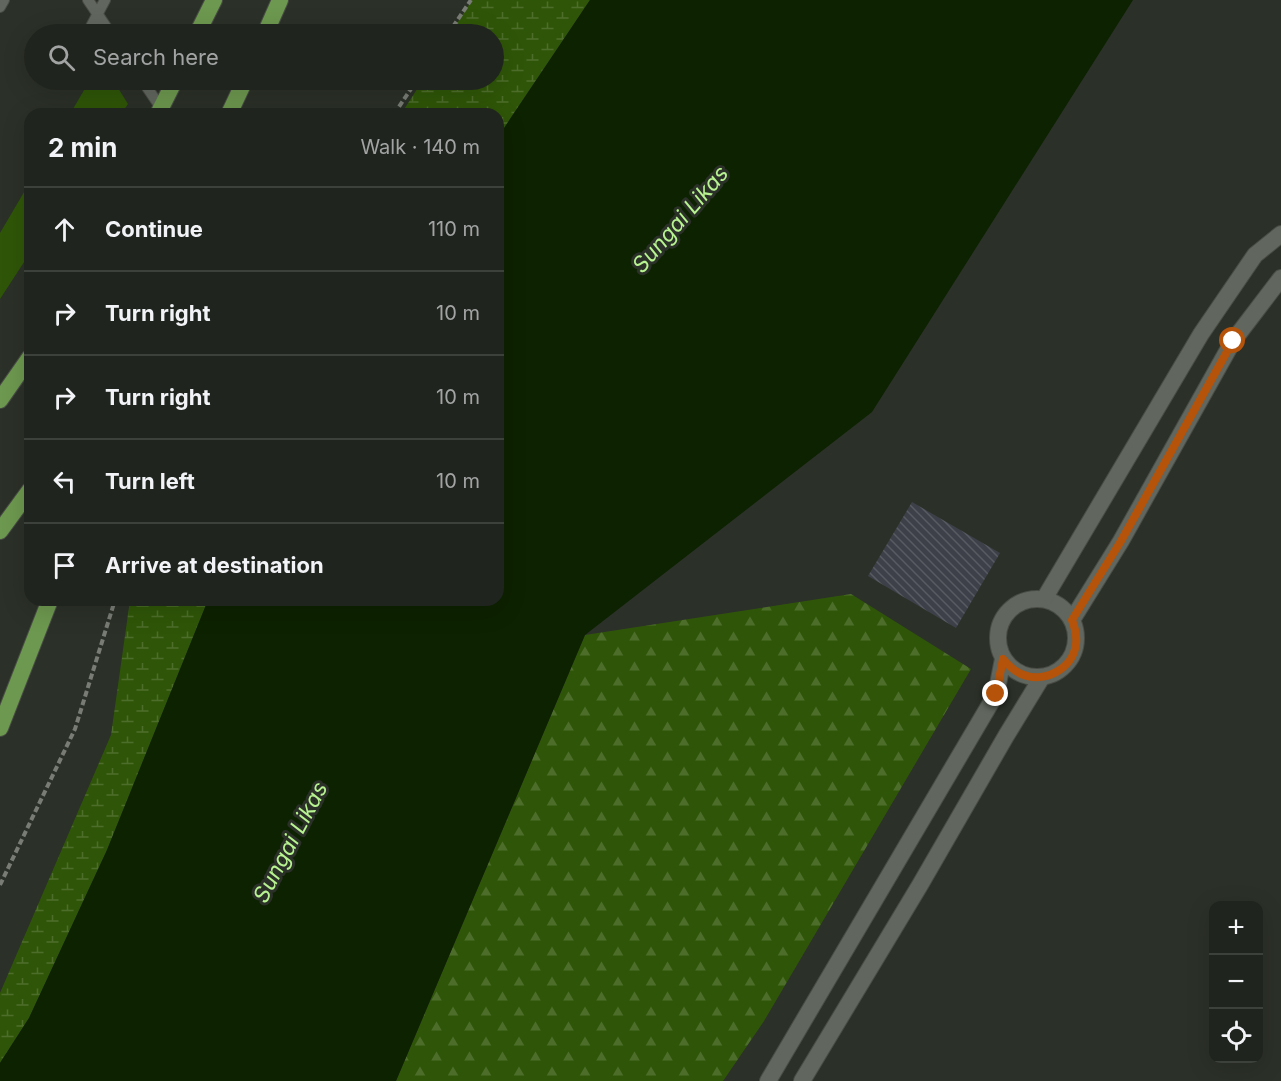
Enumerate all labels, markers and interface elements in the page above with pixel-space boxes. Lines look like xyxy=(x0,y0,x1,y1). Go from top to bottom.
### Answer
search box xyxy=(24,24,504,90)
icon: search xyxy=(45,41,78,74)
text: Search here xyxy=(93,44,219,70)
text: 2 min xyxy=(48,132,118,163)
text: Walk · 140 m xyxy=(360,135,480,159)
water label: Sungai Likas xyxy=(627,160,733,278)
icon: ahead xyxy=(48,213,81,246)
text: Continue xyxy=(105,216,203,242)
text: 110 m xyxy=(428,217,480,241)
icon: right xyxy=(48,297,81,330)
text: Turn right xyxy=(105,300,211,326)
text: 10 m xyxy=(436,301,480,325)
route start xyxy=(1219,327,1245,353)
icon: right xyxy=(48,381,81,414)
text: Turn right xyxy=(105,384,211,410)
text: 10 m xyxy=(436,385,480,409)
icon: left xyxy=(48,465,81,498)
text: Turn left xyxy=(105,468,195,494)
text: 10 m xyxy=(436,469,480,493)
icon: arrive xyxy=(48,549,81,582)
text: Arrive at destination xyxy=(105,552,324,578)
route end xyxy=(982,680,1008,706)
water label: Sungai Likas xyxy=(247,777,333,907)
map controls xyxy=(1209,901,1263,1063)
button: + xyxy=(1209,901,1263,955)
button: − xyxy=(1209,955,1263,1009)
button: locate xyxy=(1209,1009,1263,1063)

